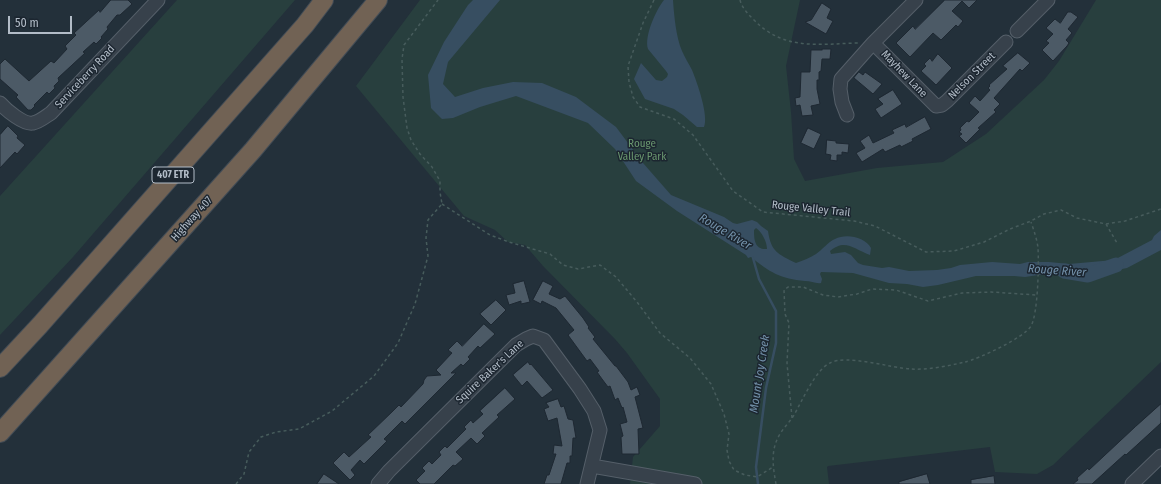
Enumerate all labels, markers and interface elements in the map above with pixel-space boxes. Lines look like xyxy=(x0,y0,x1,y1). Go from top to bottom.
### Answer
scale bar xyxy=(10,8,74,34)
text: 50 m xyxy=(15,16,39,30)
street label: Serviceberry Road xyxy=(52,43,118,111)
street label: Mayhew Lane xyxy=(878,48,930,100)
street label: Nelson Street xyxy=(946,50,998,102)
park label: Rouge Valley Park xyxy=(618,137,666,163)
road number: 407 ETR xyxy=(152,167,194,183)
street label: Highway 407 xyxy=(169,194,215,244)
street label: Rouge Valley Trail xyxy=(771,198,851,220)
water label: Rouge River xyxy=(696,211,754,253)
water label: Rouge River xyxy=(1027,262,1087,280)
water label: Mount Joy Creek xyxy=(747,334,773,414)
street label: Squire Baker's Lane xyxy=(453,337,527,407)

